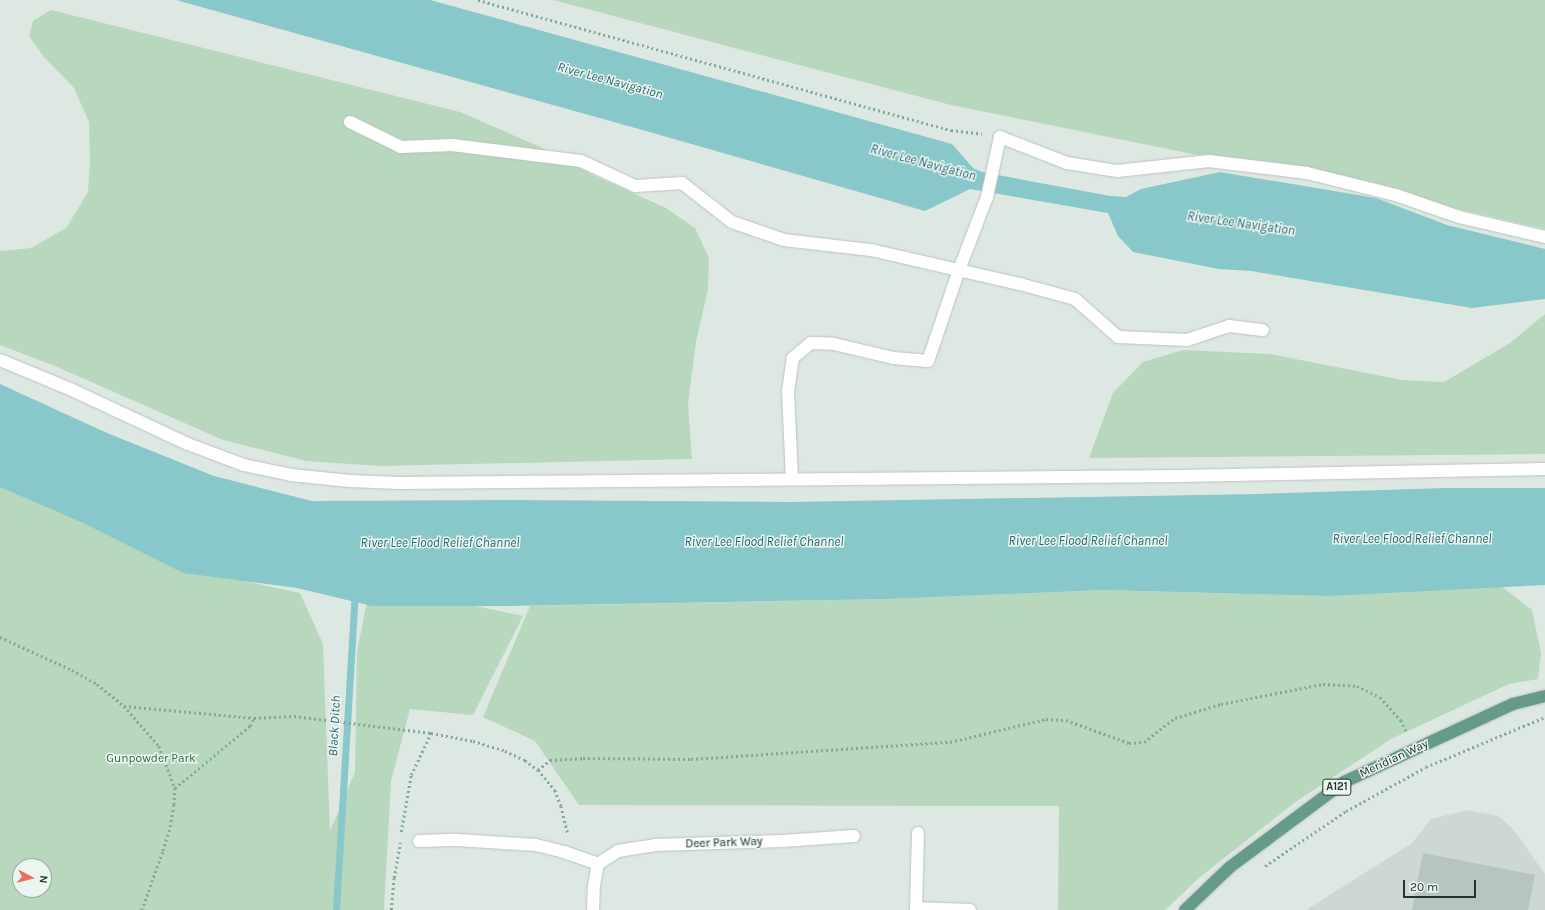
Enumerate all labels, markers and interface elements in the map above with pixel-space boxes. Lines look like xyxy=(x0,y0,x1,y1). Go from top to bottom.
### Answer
water label: River Lee Navigation xyxy=(556,59,664,103)
water label: River Lee Navigation xyxy=(869,141,977,185)
water label: River Lee Navigation xyxy=(1186,209,1296,239)
water label: River Lee Flood Relief Channel xyxy=(1332,531,1492,547)
water label: River Lee Flood Relief Channel xyxy=(1008,533,1168,549)
water label: River Lee Flood Relief Channel xyxy=(684,534,844,550)
water label: River Lee Flood Relief Channel xyxy=(360,535,520,551)
water label: Black Ditch xyxy=(326,695,344,757)
street label: Meridian Way xyxy=(1357,737,1431,781)
park label: Gunpowder Park xyxy=(106,752,196,766)
road number: A121 xyxy=(1322,778,1352,796)
street label: Deer Park Way xyxy=(685,834,763,852)
north arrow xyxy=(12,858,52,898)
scale bar xyxy=(1405,872,1478,898)
text: N xyxy=(36,875,50,884)
text: 20 m xyxy=(1410,880,1438,894)

